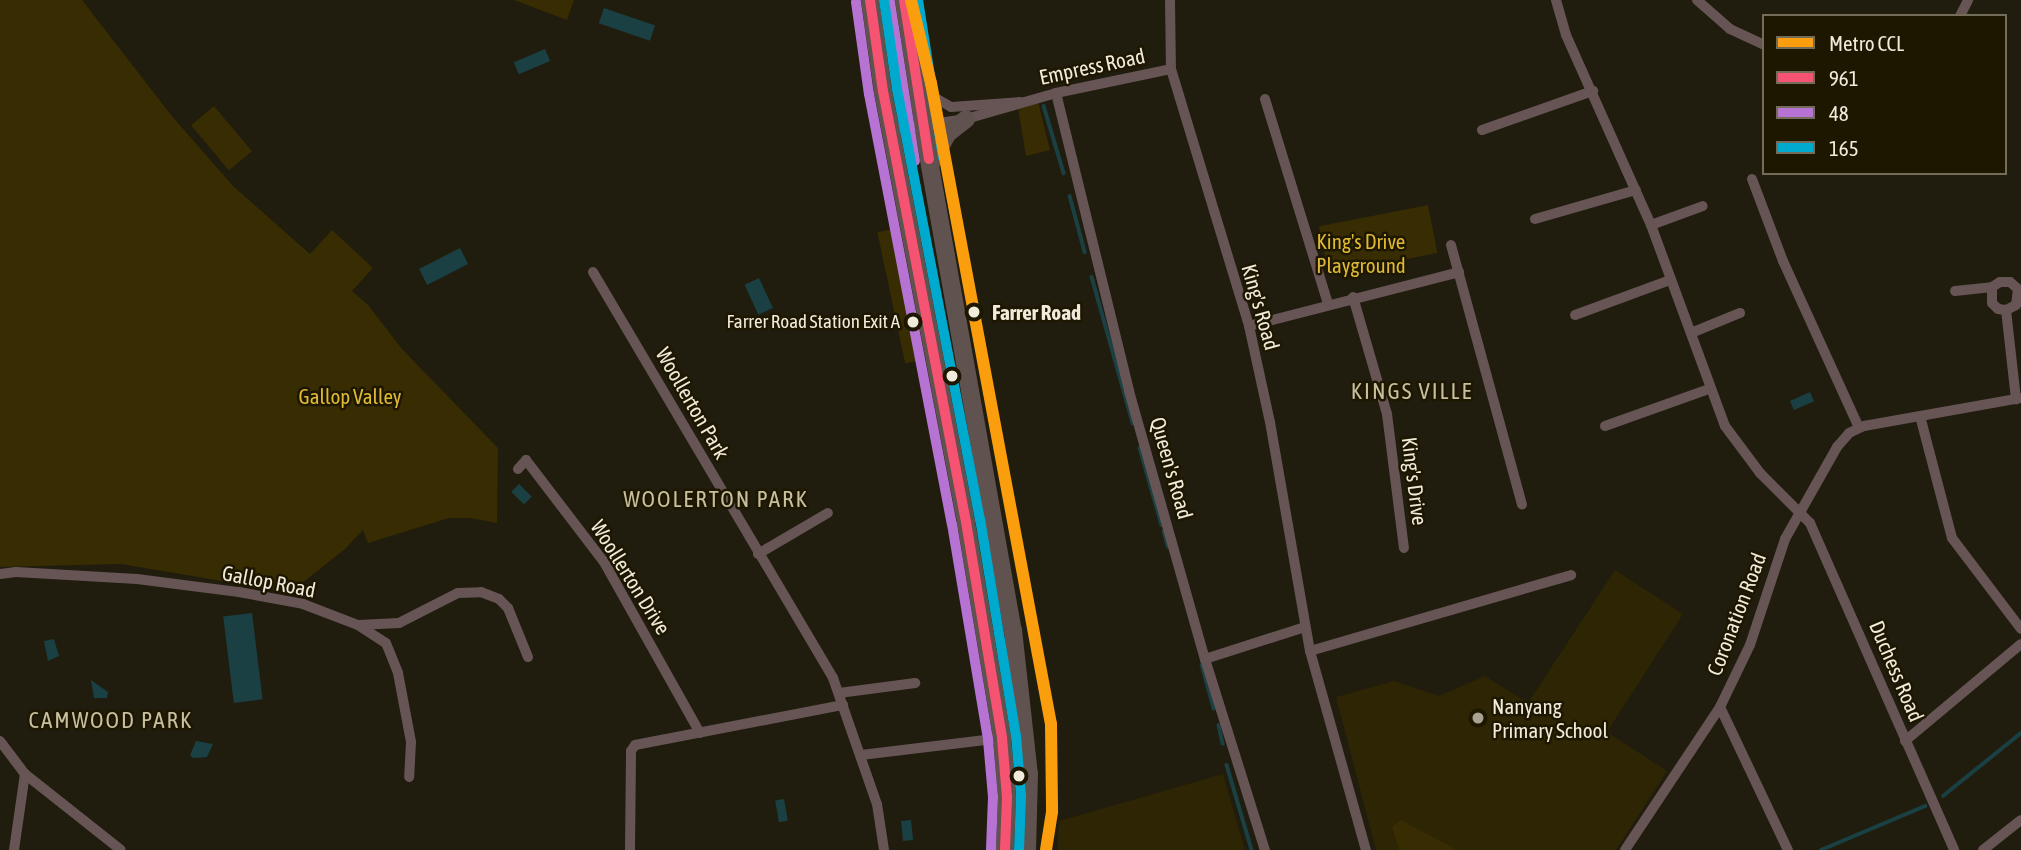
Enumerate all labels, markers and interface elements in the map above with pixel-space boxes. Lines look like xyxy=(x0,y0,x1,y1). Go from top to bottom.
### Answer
legend xyxy=(1762,14,2007,175)
text: Metro CCL xyxy=(1829,31,1904,55)
street label: Empress Road xyxy=(1037,42,1147,90)
text: 961 xyxy=(1829,66,1859,90)
text: 48 xyxy=(1829,101,1849,125)
text: 165 xyxy=(1829,136,1859,160)
park label: King's Drive Playground xyxy=(1316,228,1406,278)
street label: King's Road xyxy=(1237,261,1285,353)
place label: Farrer Road xyxy=(992,299,1081,325)
marker: Farrer Road xyxy=(962,300,986,324)
place label: Farrer Road Station Exit A xyxy=(727,311,900,333)
marker: Farrer Road Station Exit A xyxy=(906,315,920,329)
street label: Woollerton Park xyxy=(651,343,735,463)
unlabelled marker xyxy=(945,369,959,383)
district label: KINGS VILLE xyxy=(1352,377,1472,405)
park label: Gallop Valley xyxy=(299,383,401,409)
street label: Queen's Road xyxy=(1145,414,1199,522)
street label: King's Drive xyxy=(1397,435,1433,527)
district label: WOOLERTON PARK xyxy=(625,485,807,513)
street label: Woollerton Drive xyxy=(586,515,676,639)
street label: Coronation Road xyxy=(1701,549,1771,679)
street label: Gallop Road xyxy=(220,560,318,602)
street label: Duchess Road xyxy=(1864,617,1930,725)
place label: Nanyang Primary School xyxy=(1492,693,1608,743)
district label: CAMWOOD PARK xyxy=(30,706,192,734)
marker: Nanyang Primary School xyxy=(1470,710,1486,726)
unlabelled marker xyxy=(1012,769,1026,783)

